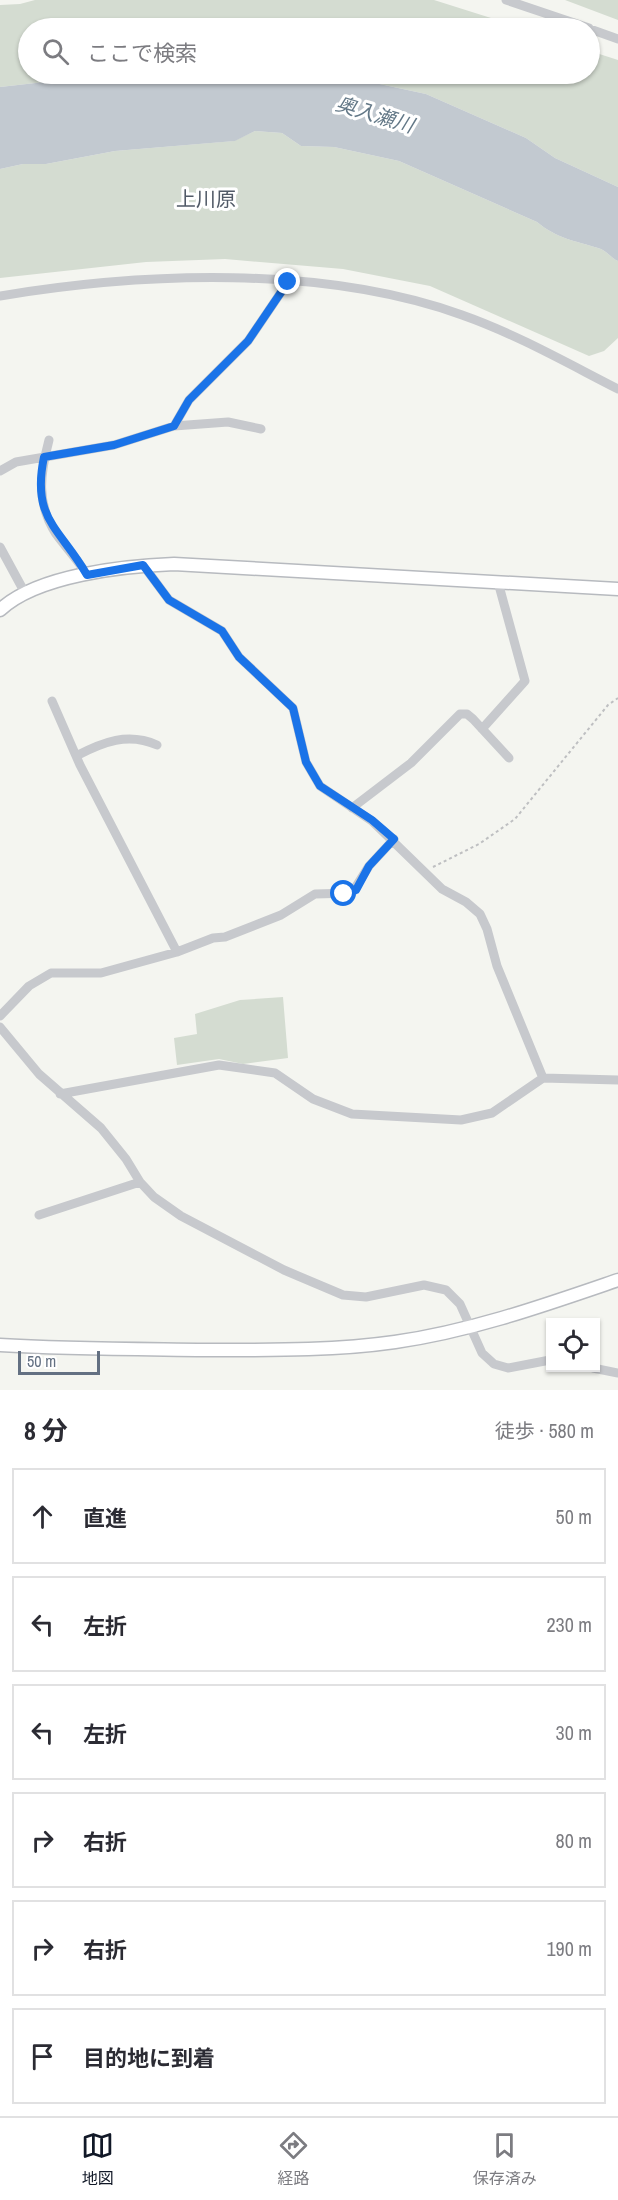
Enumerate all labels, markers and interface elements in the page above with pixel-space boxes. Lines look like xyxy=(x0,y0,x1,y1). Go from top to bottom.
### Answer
search box xyxy=(18,18,600,84)
icon: search xyxy=(39,35,72,68)
text: ここで検索 xyxy=(87,38,197,68)
water label: 奥入瀬川 xyxy=(333,89,419,139)
district label: 上川原 xyxy=(176,185,236,212)
route end xyxy=(274,268,300,294)
route start xyxy=(330,880,356,906)
map controls xyxy=(546,1318,600,1372)
button: locate xyxy=(546,1318,600,1372)
scale bar xyxy=(18,1348,100,1376)
text: 50 m xyxy=(27,1350,56,1372)
text: 8 分 xyxy=(24,1413,68,1448)
text: 徒歩 · 580 m xyxy=(495,1417,594,1444)
icon: ahead xyxy=(26,1500,59,1533)
text: 直進 xyxy=(83,1503,127,1533)
text: 50 m xyxy=(556,1503,592,1530)
icon: left xyxy=(26,1608,59,1641)
text: 左折 xyxy=(83,1611,127,1641)
text: 230 m xyxy=(546,1611,592,1638)
icon: left xyxy=(26,1716,59,1749)
text: 左折 xyxy=(83,1719,127,1749)
text: 30 m xyxy=(556,1719,592,1746)
icon: right xyxy=(26,1824,59,1857)
text: 右折 xyxy=(83,1827,127,1857)
text: 80 m xyxy=(556,1827,592,1854)
icon: right xyxy=(26,1932,59,1965)
text: 右折 xyxy=(83,1935,127,1965)
text: 190 m xyxy=(546,1935,592,1962)
icon: arrive xyxy=(26,2040,59,2073)
text: 目的地に到着 xyxy=(83,2043,215,2073)
tab: 地図 xyxy=(81,2129,114,2189)
tab: 経路 xyxy=(277,2129,310,2189)
tab: 保存済み xyxy=(473,2129,537,2189)

